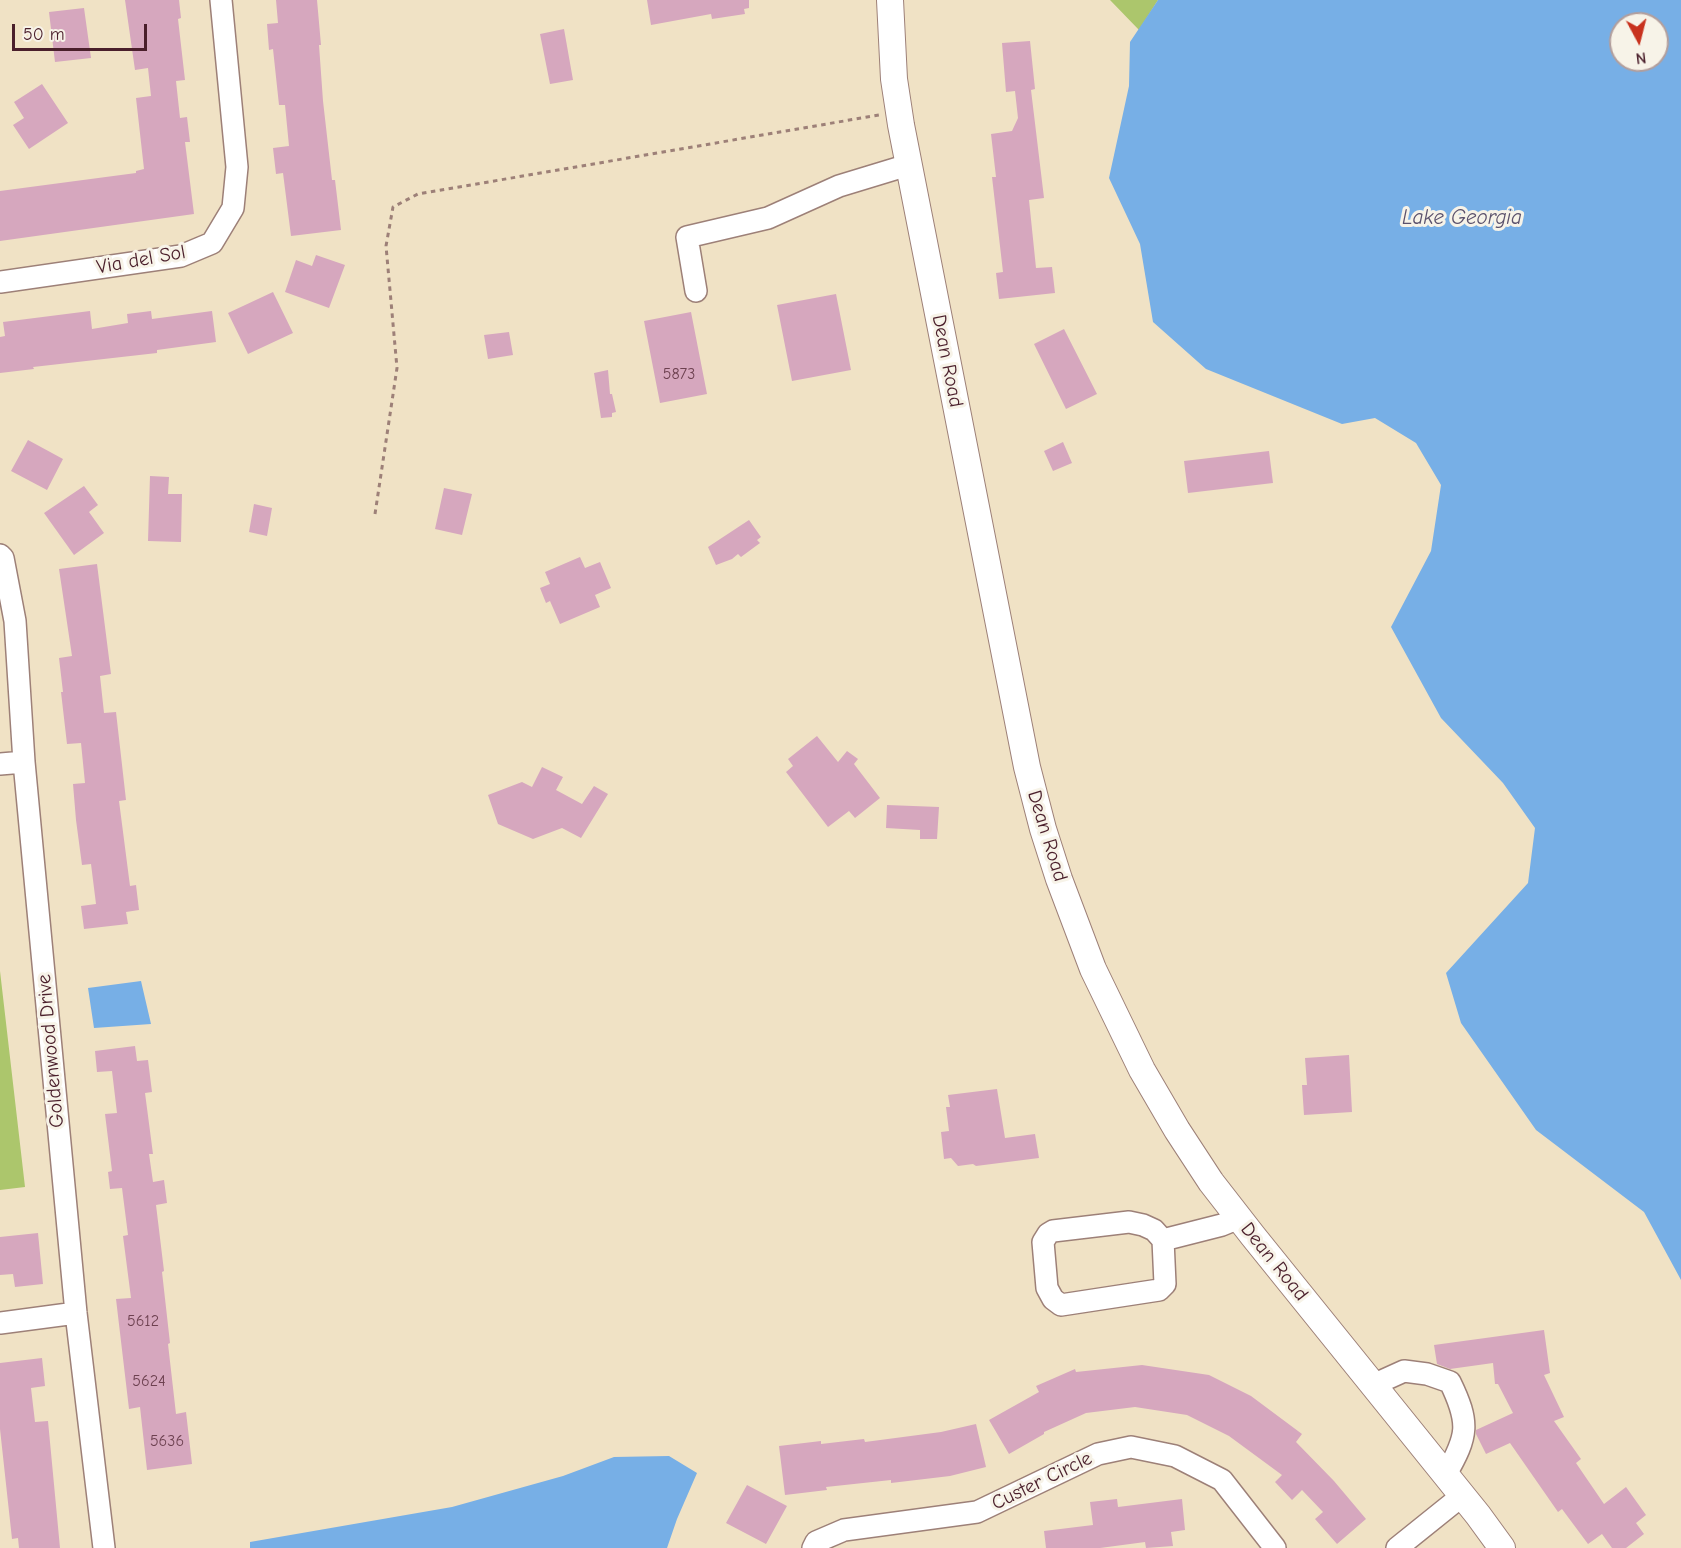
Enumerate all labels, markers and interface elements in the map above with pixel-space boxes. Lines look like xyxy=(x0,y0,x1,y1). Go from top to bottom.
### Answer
scale bar xyxy=(15,12,150,50)
north arrow xyxy=(1609,12,1669,72)
text: 50 m xyxy=(23,24,65,45)
text: N xyxy=(1635,48,1647,67)
water label: Lake Georgia xyxy=(1402,205,1522,231)
street label: Via del Sol xyxy=(95,240,187,280)
street label: Dean Road xyxy=(926,313,968,409)
house number: 5873 xyxy=(663,364,695,384)
street label: Dean Road xyxy=(1022,788,1072,884)
street label: Goldenwood Drive xyxy=(32,973,70,1129)
street label: Dean Road xyxy=(1235,1218,1313,1306)
house number: 5612 xyxy=(127,1311,159,1331)
house number: 5624 xyxy=(132,1371,166,1391)
house number: 5636 xyxy=(150,1431,184,1451)
street label: Custer Circle xyxy=(988,1446,1096,1516)

